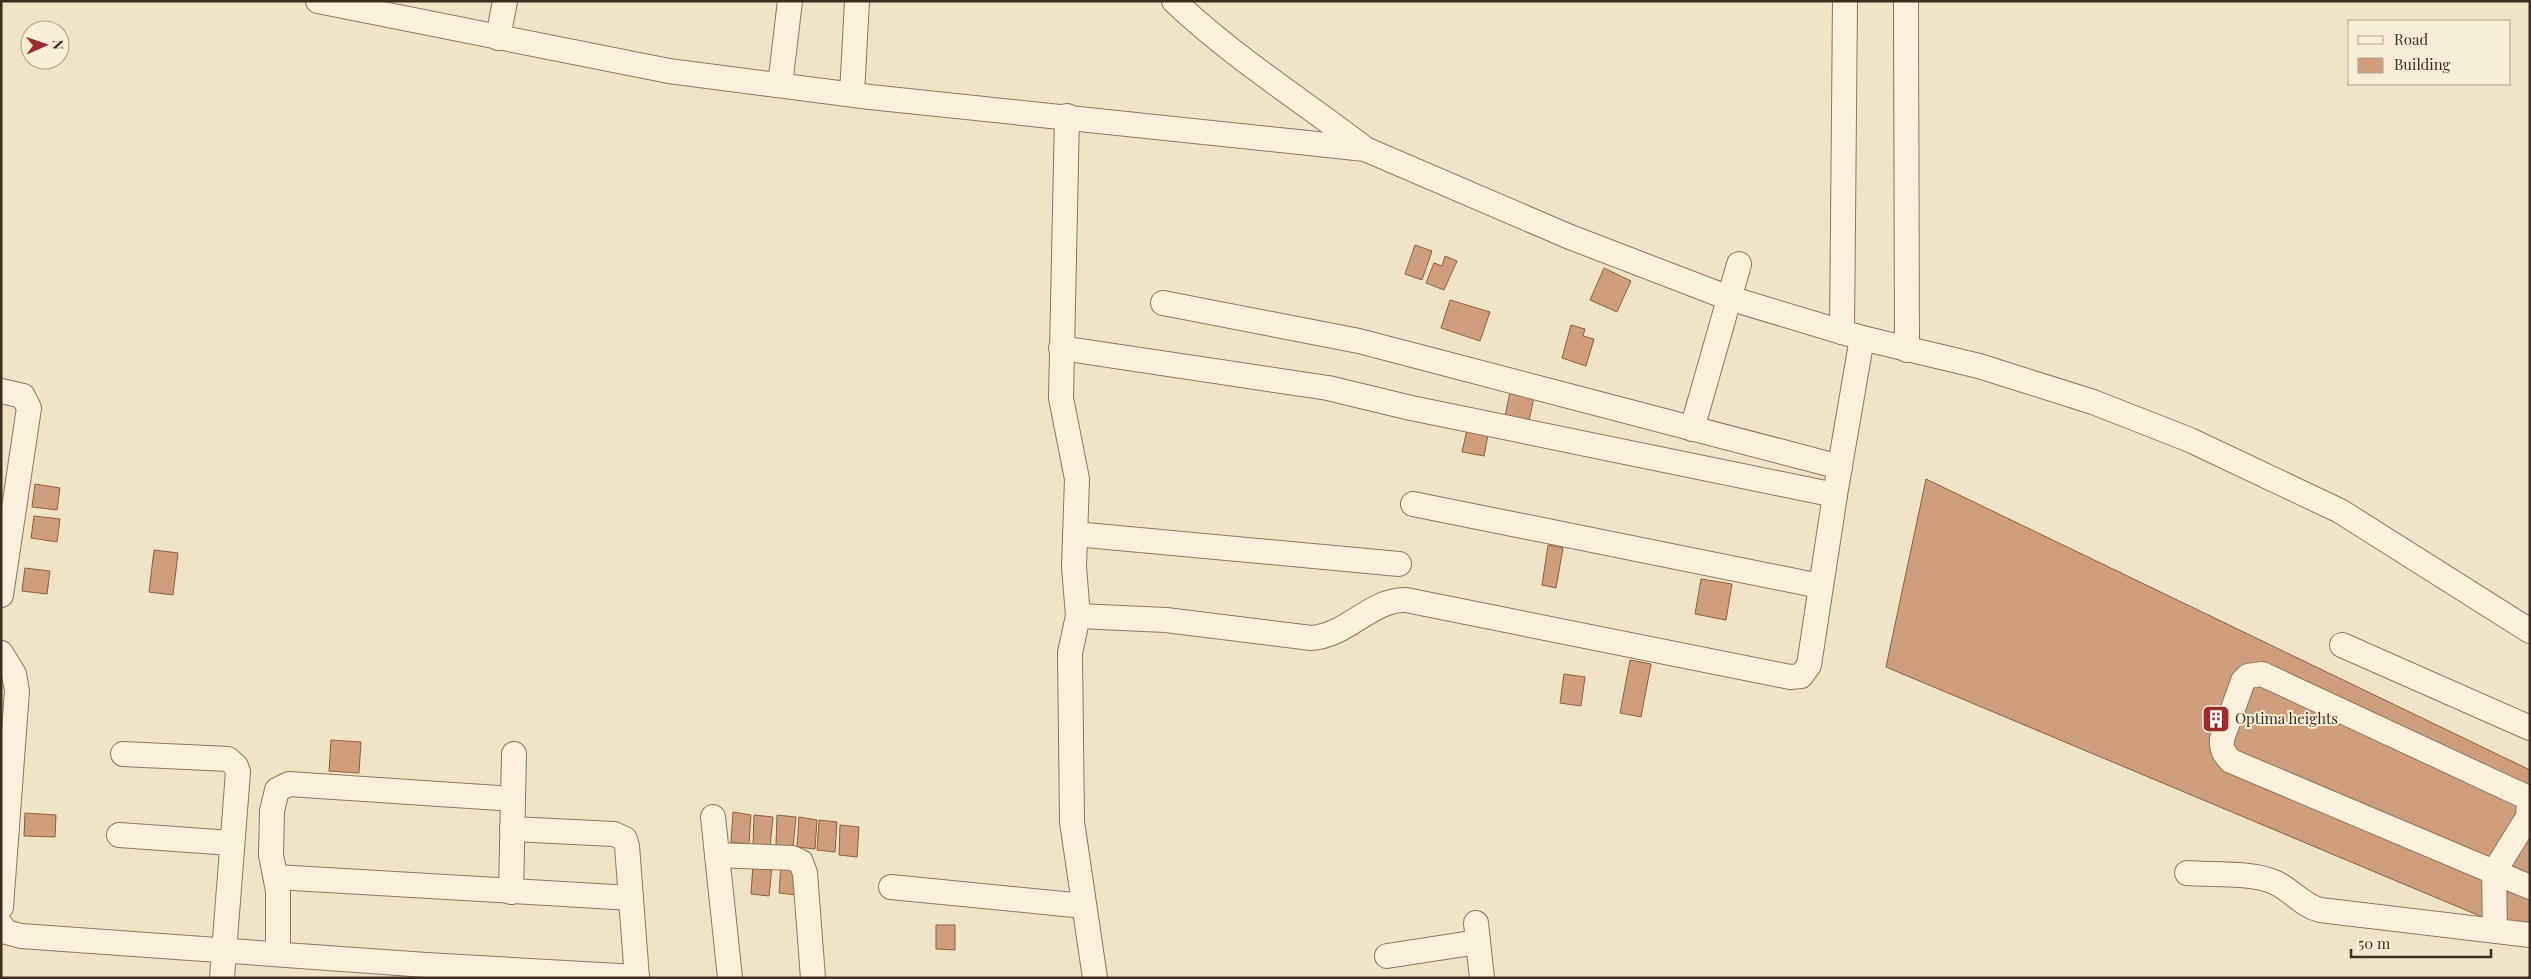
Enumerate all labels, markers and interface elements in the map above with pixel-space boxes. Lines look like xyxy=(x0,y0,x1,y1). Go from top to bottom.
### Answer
north arrow xyxy=(20,20,70,70)
legend xyxy=(2348,20,2511,85)
text: Road xyxy=(2394,29,2428,49)
text: N xyxy=(49,39,68,50)
text: Building xyxy=(2394,54,2451,74)
building icon: Optima heights xyxy=(2201,704,2231,734)
place label: Optima heights xyxy=(2235,708,2338,728)
scale bar xyxy=(2351,926,2491,958)
text: 50 m xyxy=(2358,933,2391,953)

